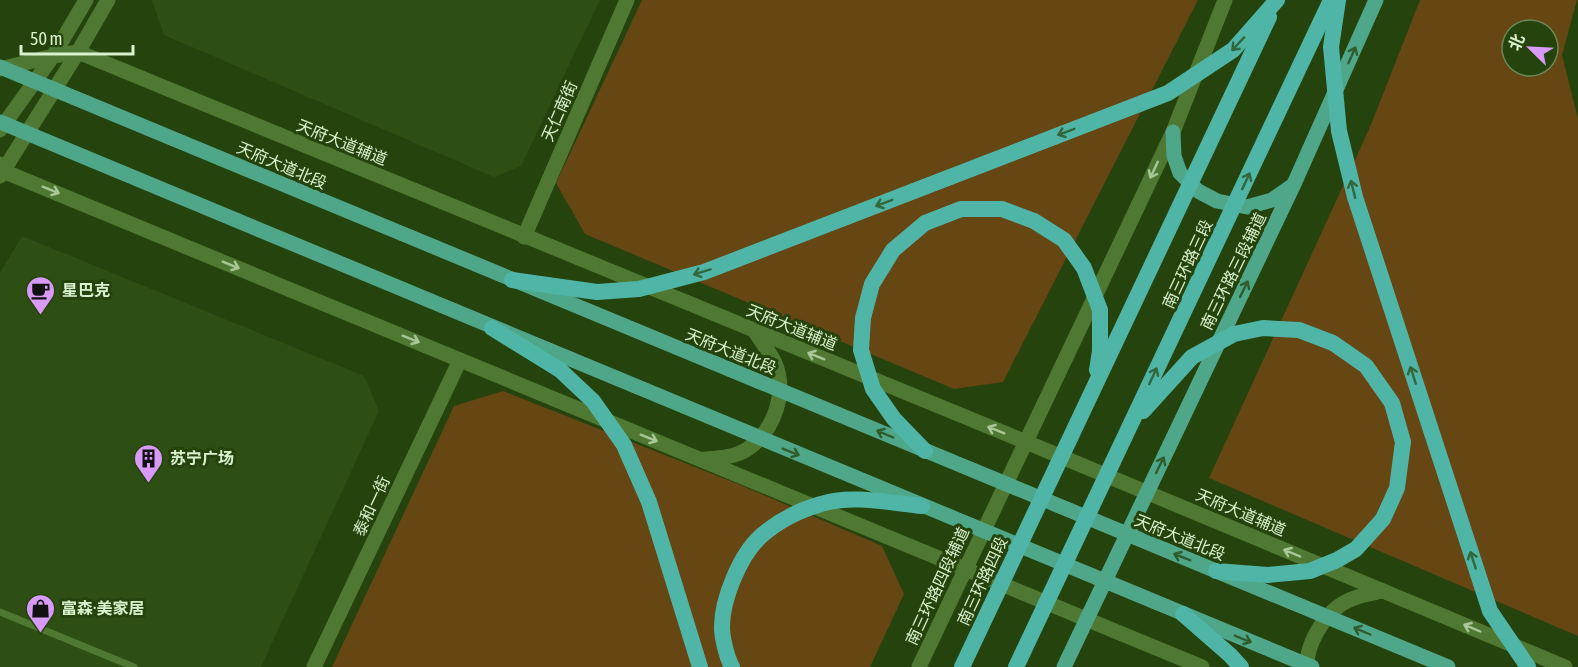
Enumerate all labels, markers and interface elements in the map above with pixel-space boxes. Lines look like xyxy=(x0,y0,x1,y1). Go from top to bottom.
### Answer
scale bar xyxy=(21,18,134,56)
north arrow xyxy=(1500,18,1560,78)
text: 50 m xyxy=(30,28,62,49)
text: 北 xyxy=(1505,31,1528,53)
one-way arrow xyxy=(1231,36,1245,51)
one-way arrow xyxy=(1346,46,1358,64)
street label: 天仁南街 xyxy=(538,78,580,144)
street label: 天府大道辅道 xyxy=(294,116,390,168)
one-way arrow xyxy=(1057,127,1076,138)
street label: 天府大道北段 xyxy=(234,138,330,192)
one-way arrow xyxy=(1148,161,1160,179)
one-way arrow xyxy=(1240,172,1252,190)
one-way arrow xyxy=(1346,180,1358,199)
one-way arrow xyxy=(41,185,59,196)
one-way arrow xyxy=(875,198,894,209)
street label: 南三环路三段辅道 xyxy=(1197,210,1269,332)
street label: 南三环路三段 xyxy=(1159,217,1215,311)
one-way arrow xyxy=(221,260,239,271)
one-way arrow xyxy=(693,267,712,278)
cafe icon: 星巴克 xyxy=(25,274,57,316)
place label: 星巴克 xyxy=(62,281,110,299)
one-way arrow xyxy=(1238,281,1250,299)
street label: 天府大道辅道 xyxy=(744,301,840,353)
street label: 天府大道北段 xyxy=(683,325,779,377)
one-way arrow xyxy=(402,335,420,346)
one-way arrow xyxy=(807,350,825,361)
one-way arrow xyxy=(1406,366,1417,385)
one-way arrow xyxy=(1148,368,1160,386)
one-way arrow xyxy=(987,424,1006,435)
one-way arrow xyxy=(876,428,895,439)
one-way arrow xyxy=(640,433,658,444)
building icon: 苏宁广场 xyxy=(133,442,165,484)
one-way arrow xyxy=(782,447,800,458)
place label: 苏宁广场 xyxy=(170,449,234,467)
one-way arrow xyxy=(1154,457,1166,475)
street label: 泰和一街 xyxy=(349,473,393,539)
street label: 天府大道辅道 xyxy=(1193,485,1289,539)
street label: 天府大道北段 xyxy=(1132,511,1228,563)
street label: 南三环路四段辅道 xyxy=(902,524,972,648)
street label: 南三环路四段 xyxy=(954,534,1010,628)
one-way arrow xyxy=(1284,547,1302,558)
one-way arrow xyxy=(1173,551,1191,562)
one-way arrow xyxy=(1467,551,1478,570)
shop icon: 富森·美家居 xyxy=(24,592,56,634)
place label: 富森·美家居 xyxy=(61,599,144,617)
one-way arrow xyxy=(1464,622,1482,633)
one-way arrow xyxy=(1353,625,1371,636)
one-way arrow xyxy=(1233,634,1252,645)

